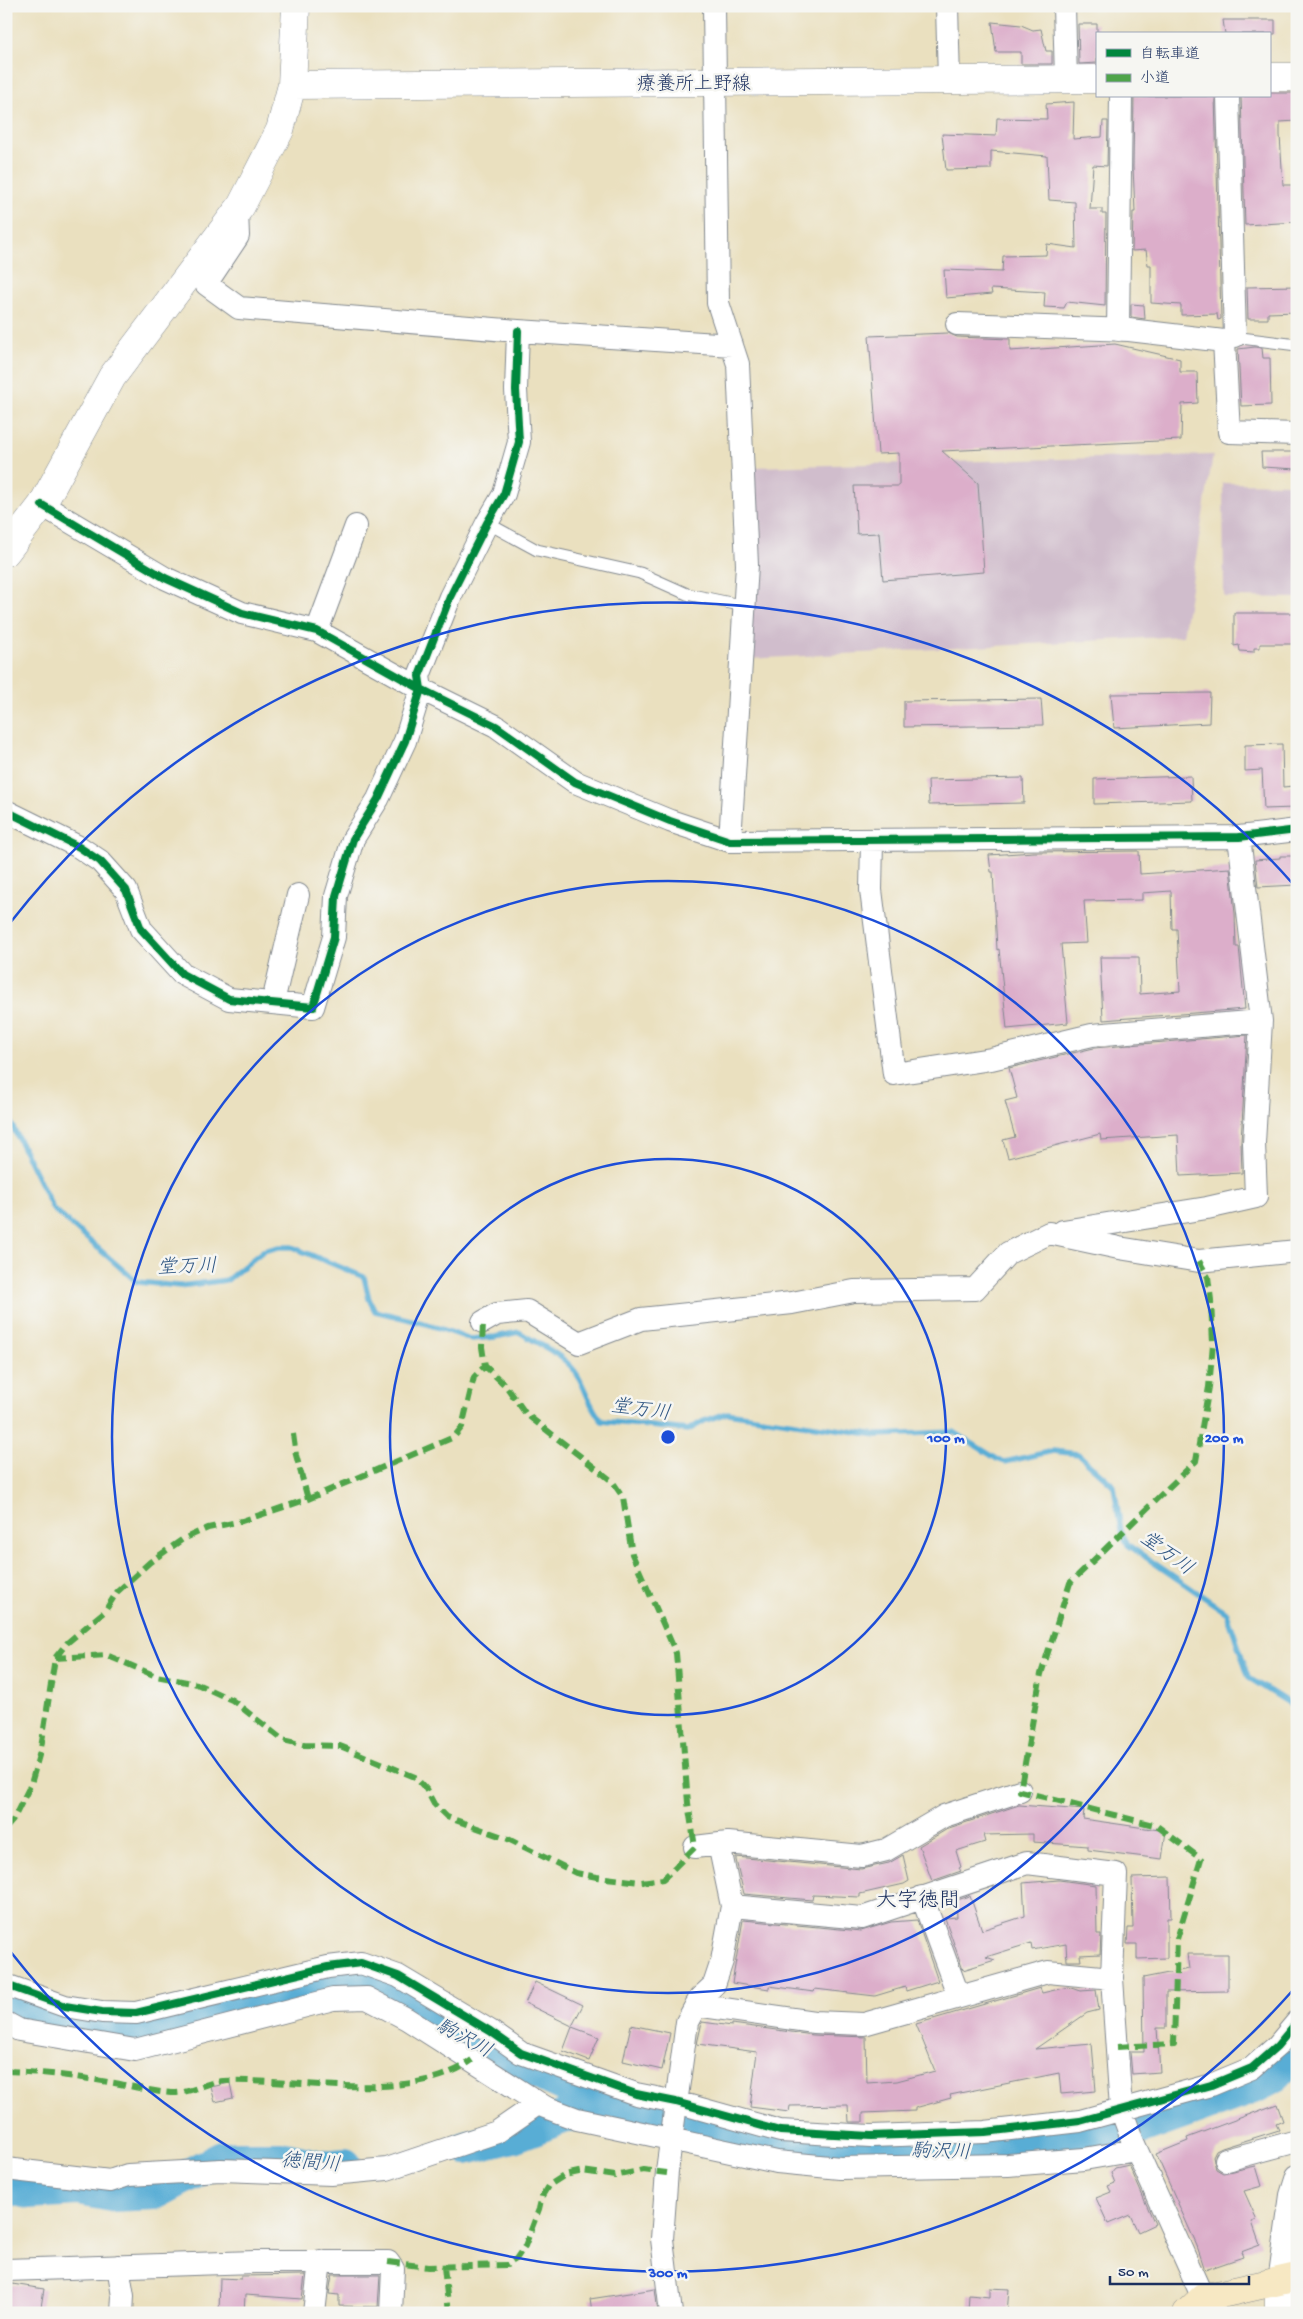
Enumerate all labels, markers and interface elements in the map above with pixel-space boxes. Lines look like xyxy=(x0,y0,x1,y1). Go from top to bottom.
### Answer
legend xyxy=(1096,32,1270,98)
text: 自転車道 xyxy=(1140,45,1200,64)
text: 小道 xyxy=(1140,70,1170,88)
street label: 療養所上野線 xyxy=(637,73,751,97)
water label: 堂万川 xyxy=(157,1254,218,1281)
water label: 堂万川 xyxy=(609,1394,672,1427)
centre of rings xyxy=(659,1428,677,1446)
text: 100 m xyxy=(926,1430,965,1448)
text: 200 m xyxy=(1205,1430,1244,1448)
water label: 堂万川 xyxy=(1135,1526,1198,1582)
district label: 大字徳間 xyxy=(876,1889,960,1915)
water label: 駒沢川 xyxy=(431,2015,496,2064)
water label: 駒沢川 xyxy=(910,2140,971,2166)
water label: 徳間川 xyxy=(280,2149,342,2179)
scale bar xyxy=(1110,2254,1249,2286)
text: 50 m xyxy=(1118,2264,1149,2282)
text: 300 m xyxy=(647,2265,688,2283)

